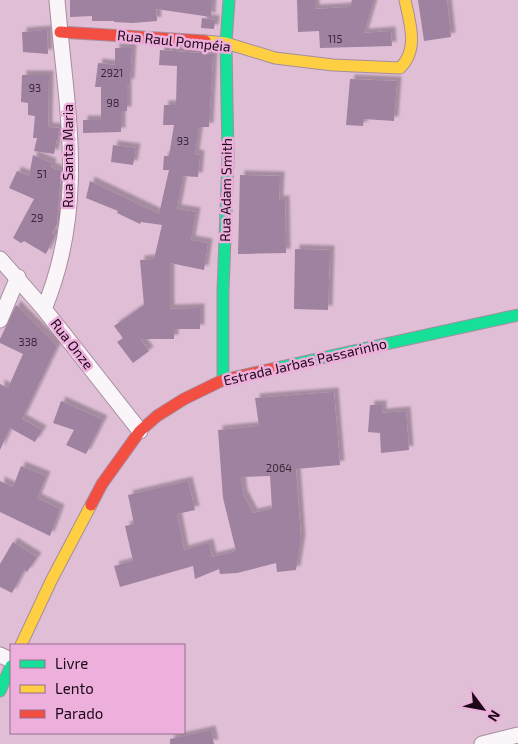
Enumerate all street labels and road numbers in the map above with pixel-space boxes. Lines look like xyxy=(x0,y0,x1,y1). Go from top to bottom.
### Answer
street label: Rua Raul Pompéia xyxy=(117,26,232,55)
street label: Rua Santa Maria xyxy=(59,104,76,208)
street label: Rua Adam Smith xyxy=(216,138,235,242)
street label: Rua Onze xyxy=(47,315,97,372)
street label: Estrada Jarbas Passarinho xyxy=(222,334,388,389)

